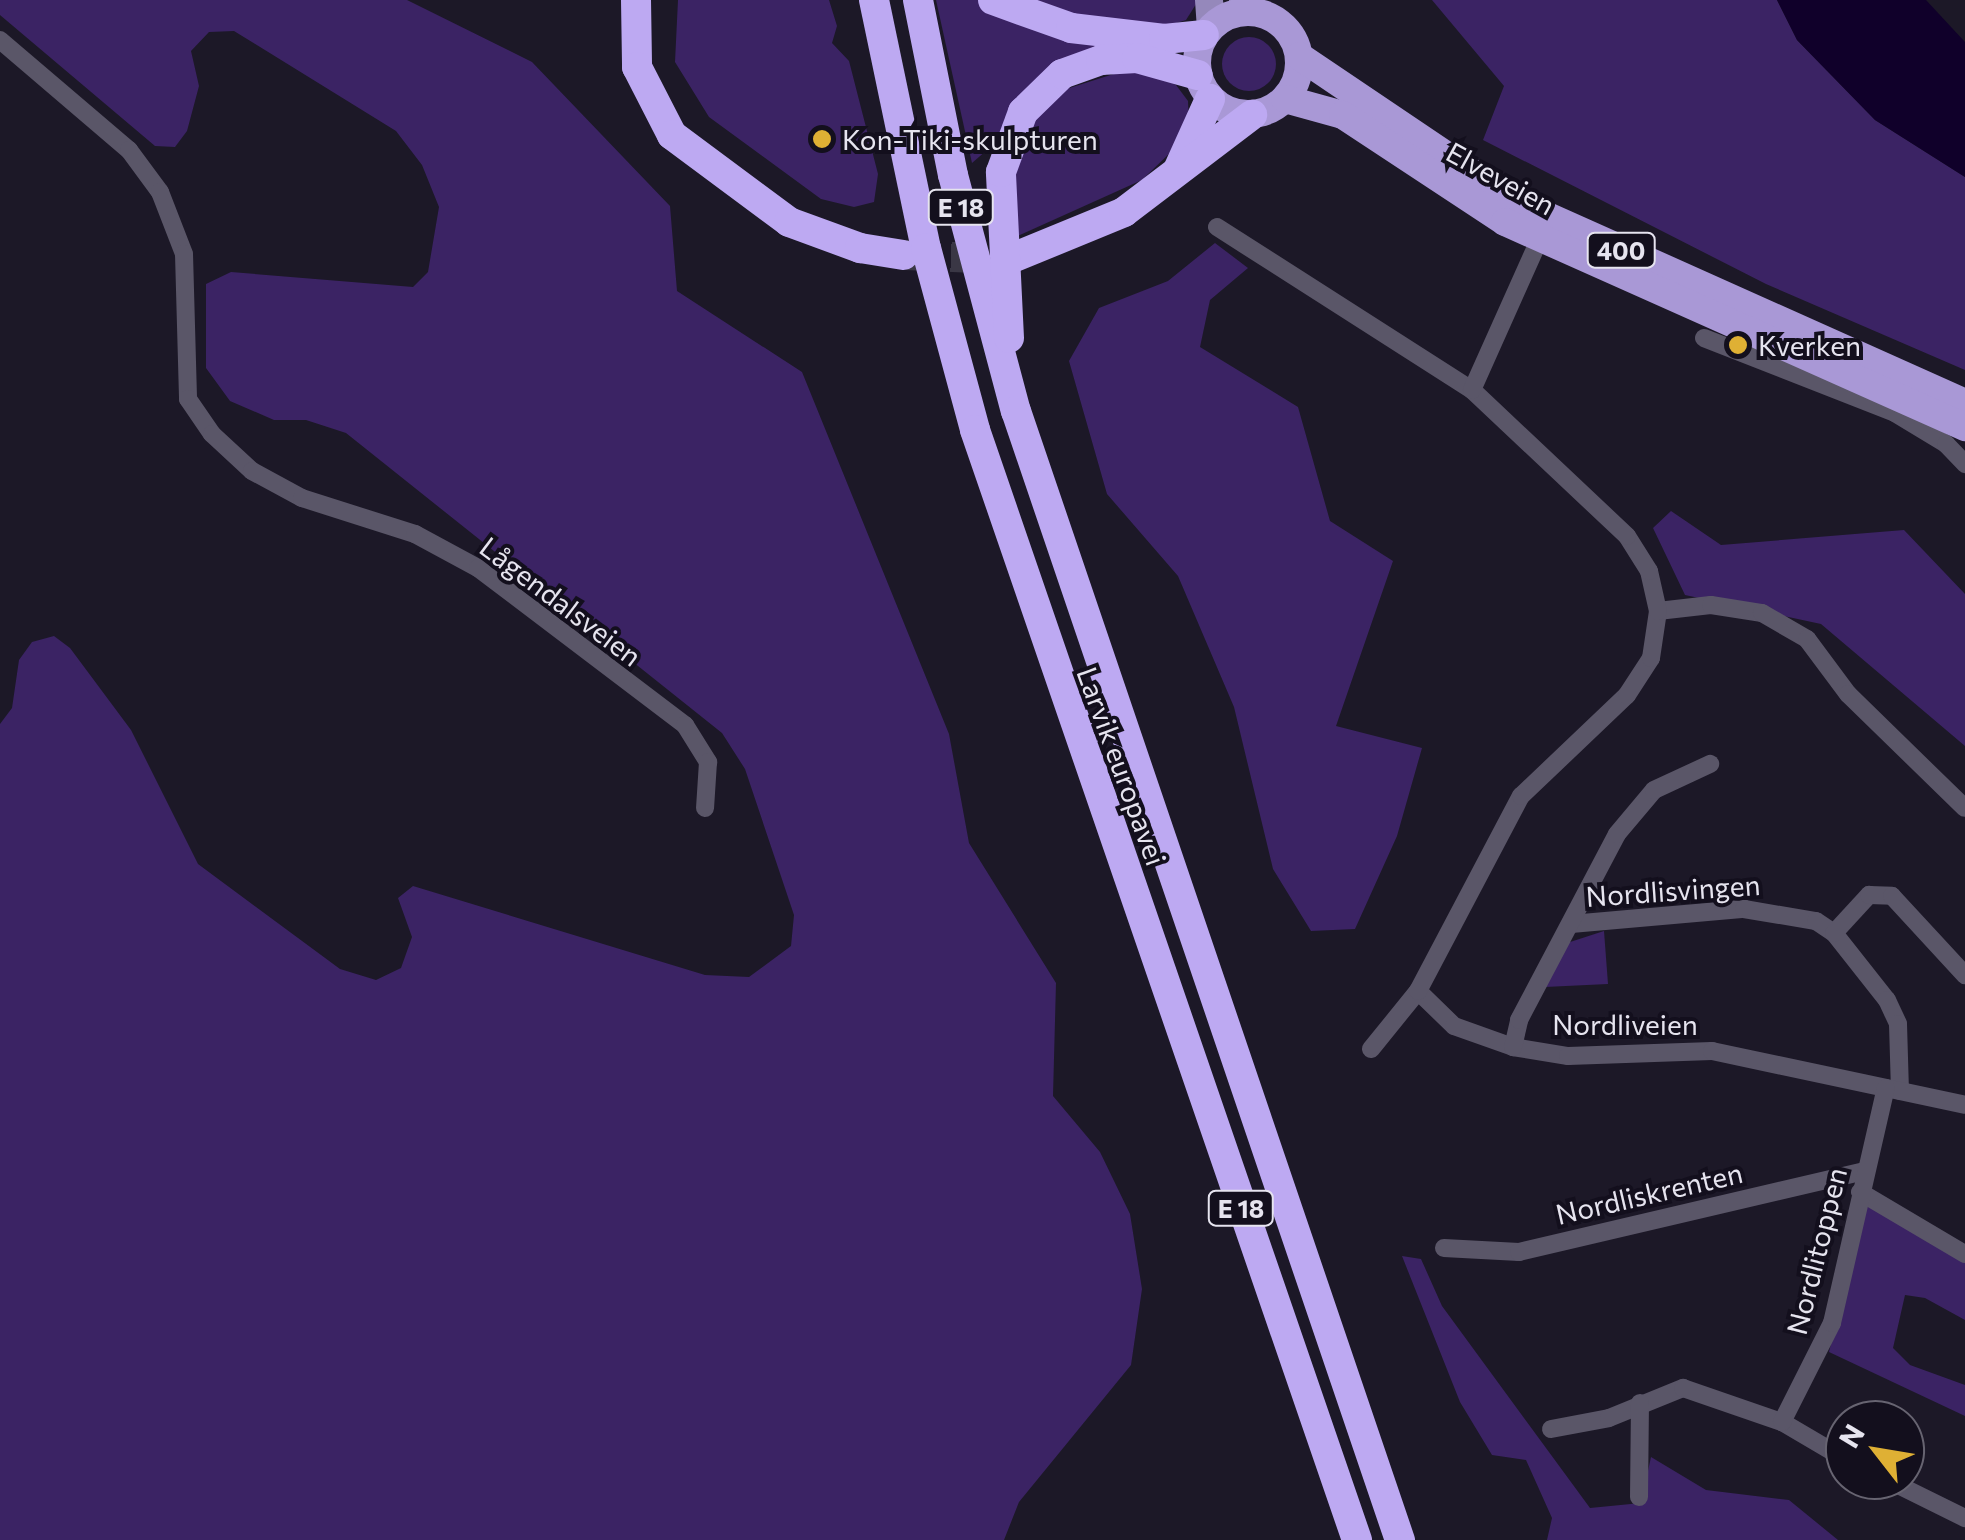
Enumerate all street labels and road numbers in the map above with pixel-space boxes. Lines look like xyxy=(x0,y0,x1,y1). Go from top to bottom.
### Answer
street label: Elveveien xyxy=(1441,135,1561,221)
road number: E 18 xyxy=(926,187,996,227)
road number: 400 xyxy=(1586,230,1656,270)
street label: Lågendalsveien xyxy=(474,529,648,673)
street label: Larvik europavei xyxy=(1071,662,1173,870)
street label: Nordlisvingen xyxy=(1585,867,1761,913)
street label: Nordliveien xyxy=(1552,1007,1698,1041)
street label: Nordliskrenten xyxy=(1552,1155,1746,1231)
street label: Nordlitoppen xyxy=(1779,1164,1853,1338)
road number: E 18 xyxy=(1206,1188,1276,1228)

